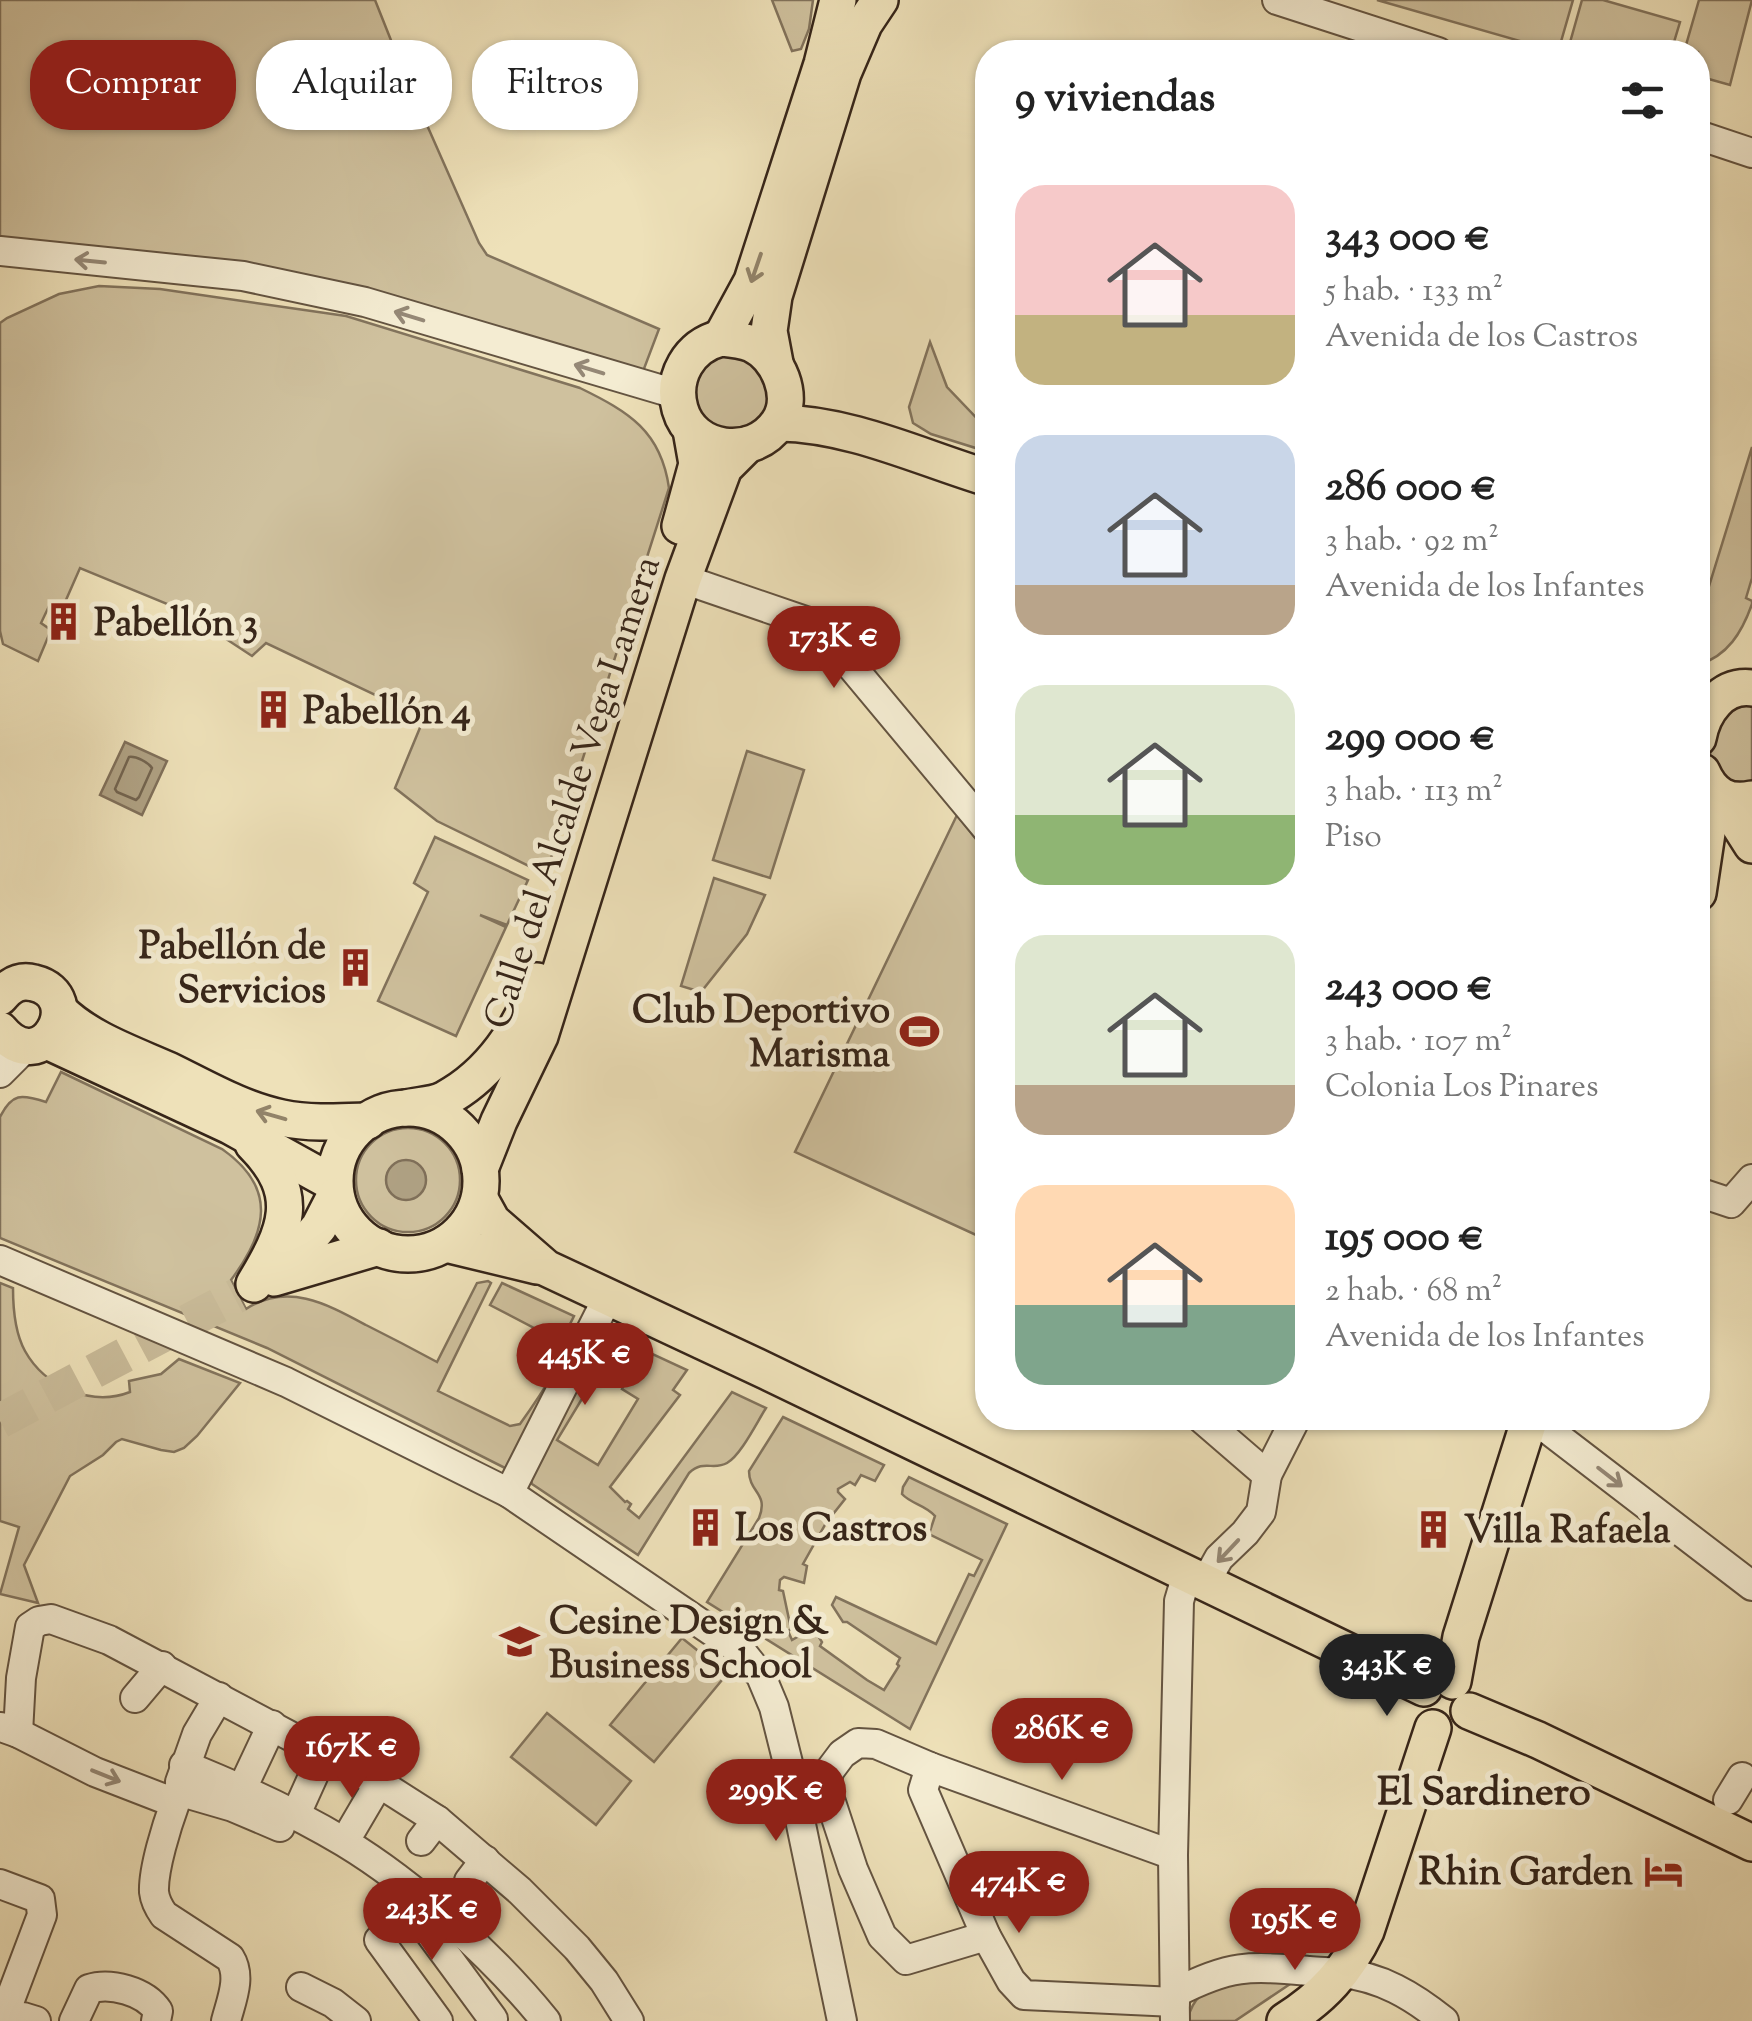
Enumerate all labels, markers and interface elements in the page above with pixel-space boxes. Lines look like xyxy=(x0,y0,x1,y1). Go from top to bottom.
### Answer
chip: Comprar xyxy=(30,40,236,130)
chip: Alquilar xyxy=(256,40,452,130)
chip: Filtros xyxy=(472,40,638,130)
text: 9 viviendas xyxy=(1015,70,1215,130)
icon: filters xyxy=(1615,73,1670,128)
text: 343 000 € xyxy=(1325,209,1490,269)
icon: home xyxy=(1095,225,1215,345)
one-way arrow xyxy=(74,251,106,270)
one-way arrow xyxy=(746,252,764,283)
text: 5 hab. · 133 m² xyxy=(1325,269,1503,315)
one-way arrow xyxy=(394,306,425,324)
text: Avenida de los Castros xyxy=(1325,315,1638,361)
one-way arrow xyxy=(574,358,606,376)
text: 286 000 € xyxy=(1325,459,1497,519)
icon: home xyxy=(1095,475,1215,595)
text: 3 hab. · 92 m² xyxy=(1325,519,1499,565)
street label: Calle del Alcalde Vega Lamera xyxy=(473,550,677,1037)
text: Avenida de los Infantes xyxy=(1325,565,1645,611)
place label: Pabellón 3 xyxy=(94,599,258,653)
building icon: Pabellón 3 xyxy=(43,601,85,643)
pin: 173K € xyxy=(753,606,915,691)
text: 173K € xyxy=(789,615,879,661)
place label: Pabellón 4 xyxy=(303,687,471,741)
building icon: Pabellón 4 xyxy=(252,689,294,731)
text: 299 000 € xyxy=(1325,709,1496,769)
icon: home xyxy=(1095,725,1215,845)
text: 3 hab. · 113 m² xyxy=(1325,769,1503,815)
text: Piso xyxy=(1325,815,1382,861)
place label: Pabellón de Servicios xyxy=(139,922,326,1020)
building icon: Pabellón de Servicios xyxy=(335,946,377,988)
text: 243 000 € xyxy=(1325,959,1493,1019)
icon: home xyxy=(1095,975,1215,1095)
place label: Club Deportivo Marisma xyxy=(632,986,890,1084)
sports icon: Club Deportivo Marisma xyxy=(899,1010,941,1052)
text: 3 hab. · 107 m² xyxy=(1325,1019,1512,1065)
text: Colonia Los Pinares xyxy=(1325,1065,1599,1111)
one-way arrow xyxy=(256,1105,287,1123)
text: 195 000 € xyxy=(1325,1209,1484,1269)
icon: home xyxy=(1095,1225,1215,1345)
text: 2 hab. · 68 m² xyxy=(1325,1269,1502,1315)
text: Avenida de los Infantes xyxy=(1325,1315,1645,1361)
pin: 445K € xyxy=(504,1323,666,1408)
text: 445K € xyxy=(539,1332,631,1378)
one-way arrow xyxy=(1596,1466,1623,1487)
place label: Los Castros xyxy=(735,1504,927,1558)
building icon: Los Castros xyxy=(684,1506,726,1548)
place label: Villa Rafaela xyxy=(1464,1506,1671,1560)
building icon: Villa Rafaela xyxy=(1413,1508,1455,1550)
one-way arrow xyxy=(1217,1538,1240,1563)
place label: Cesine Design & Business School xyxy=(549,1597,829,1695)
school or university icon: Cesine Design & Business School xyxy=(498,1621,540,1663)
pin: 343K € xyxy=(1306,1634,1468,1719)
text: 343K € xyxy=(1341,1643,1433,1689)
pin: 286K € xyxy=(981,1698,1143,1783)
text: 286K € xyxy=(1014,1707,1110,1753)
pin: 167K € xyxy=(271,1716,433,1801)
text: 167K € xyxy=(306,1725,398,1771)
pin: 299K € xyxy=(695,1759,857,1844)
district label: El Sardinero xyxy=(1377,1766,1591,1823)
one-way arrow xyxy=(90,1768,121,1786)
text: 299K € xyxy=(728,1768,824,1814)
place label: Rhin Garden xyxy=(1418,1848,1634,1902)
hotel icon: Rhin Garden xyxy=(1642,1850,1684,1892)
pin: 474K € xyxy=(938,1851,1100,1936)
text: 474K € xyxy=(971,1860,1067,1906)
pin: 243K € xyxy=(351,1878,513,1963)
text: 243K € xyxy=(385,1887,479,1933)
pin: 195K € xyxy=(1214,1888,1376,1973)
text: 195K € xyxy=(1251,1897,1339,1943)

